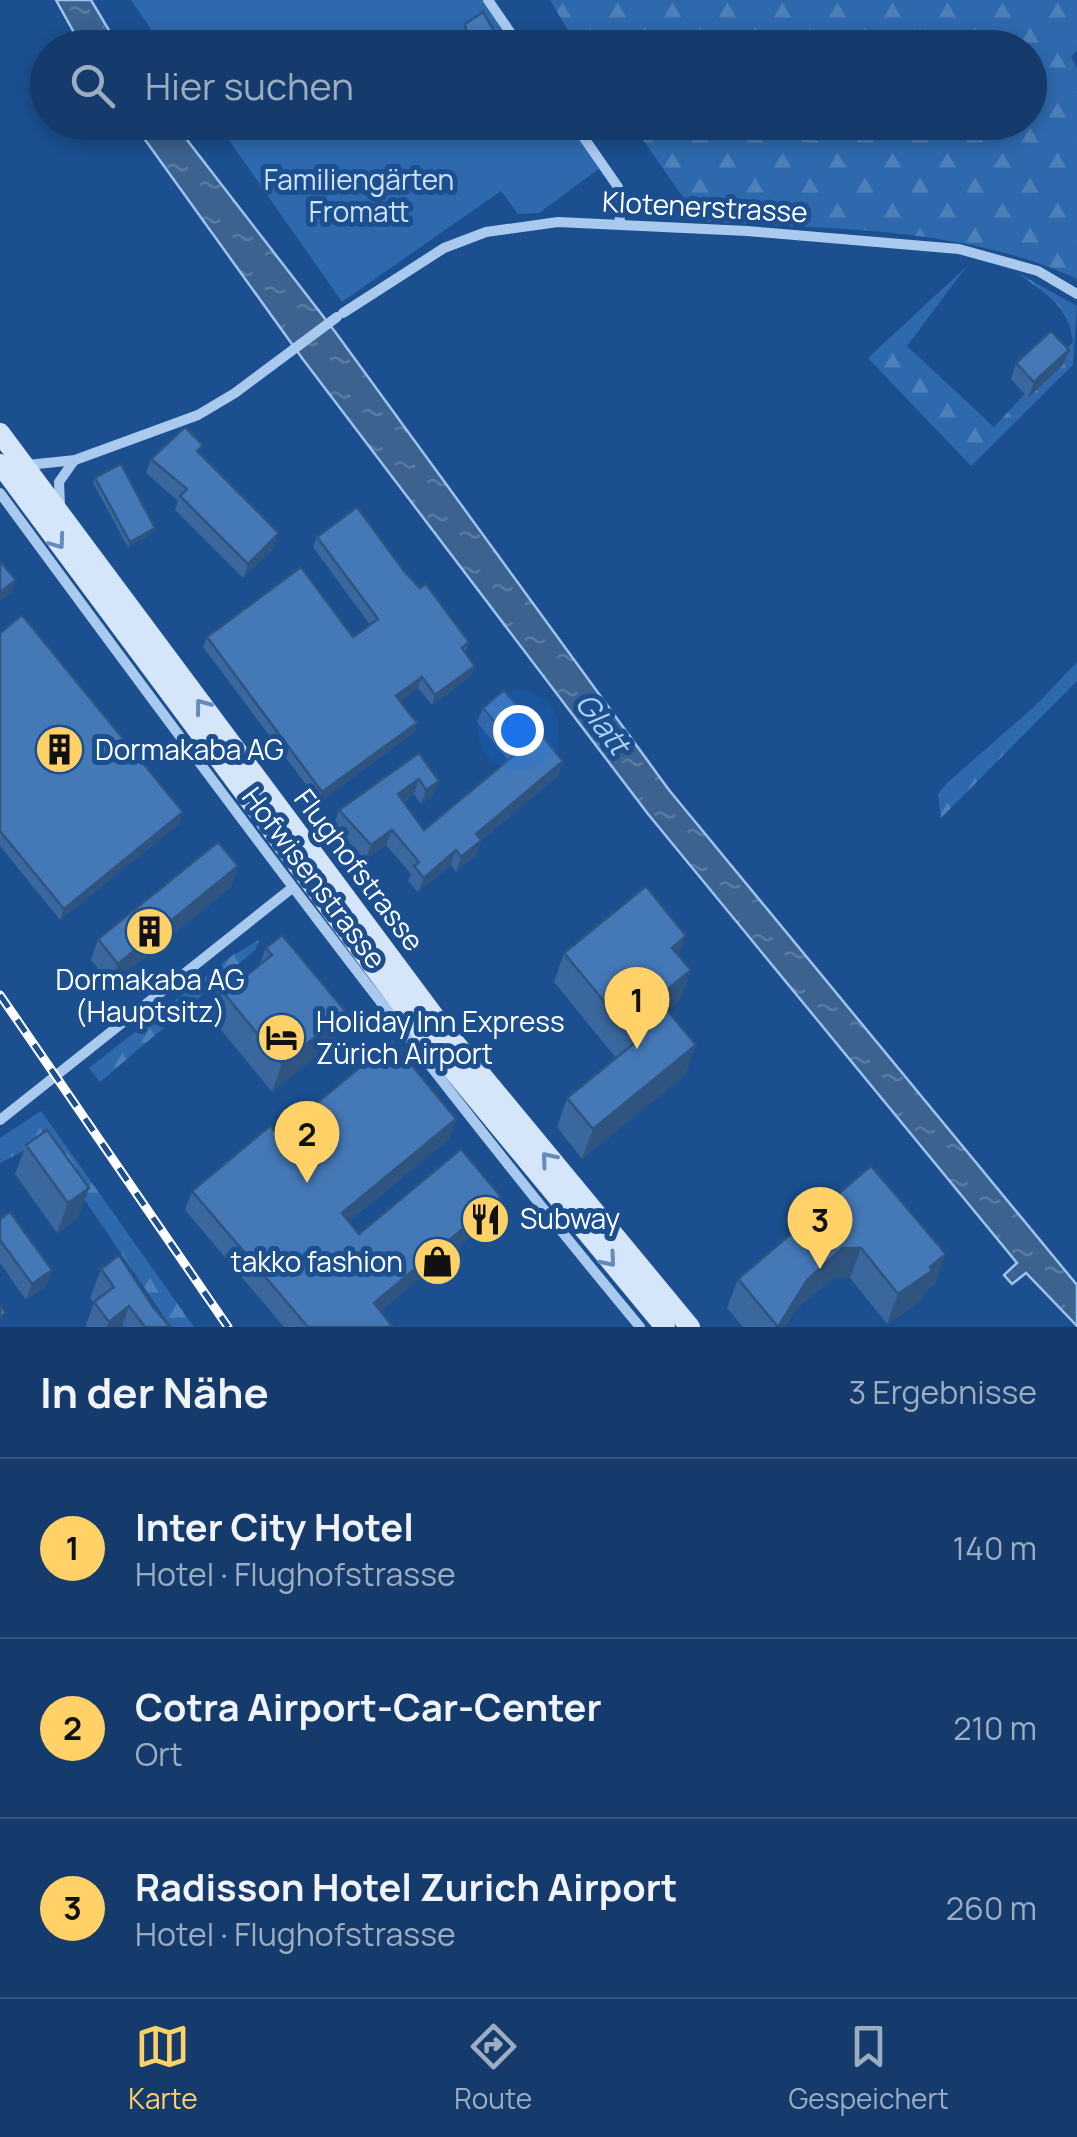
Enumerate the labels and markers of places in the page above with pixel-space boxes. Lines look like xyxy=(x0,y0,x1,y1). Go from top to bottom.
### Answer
building icon: Dormakaba AG xyxy=(34,724,86,776)
place label: Dormakaba AG xyxy=(95,730,284,768)
building icon: Dormakaba AG (Hauptsitz) xyxy=(124,906,176,958)
place label: Dormakaba AG (Hauptsitz) xyxy=(56,960,244,1030)
pin: 1 xyxy=(604,966,670,1049)
place label: Holiday Inn Express Zürich Airport xyxy=(316,1002,565,1072)
hotel icon: Holiday Inn Express Zürich Airport xyxy=(255,1012,307,1064)
pin: 2 xyxy=(274,1100,340,1183)
pin: 3 xyxy=(788,1186,852,1269)
restaurant icon: Subway xyxy=(459,1193,511,1245)
place label: Subway xyxy=(520,1199,620,1237)
shop icon: takko fashion xyxy=(412,1236,464,1288)
place label: takko fashion xyxy=(230,1242,403,1280)

